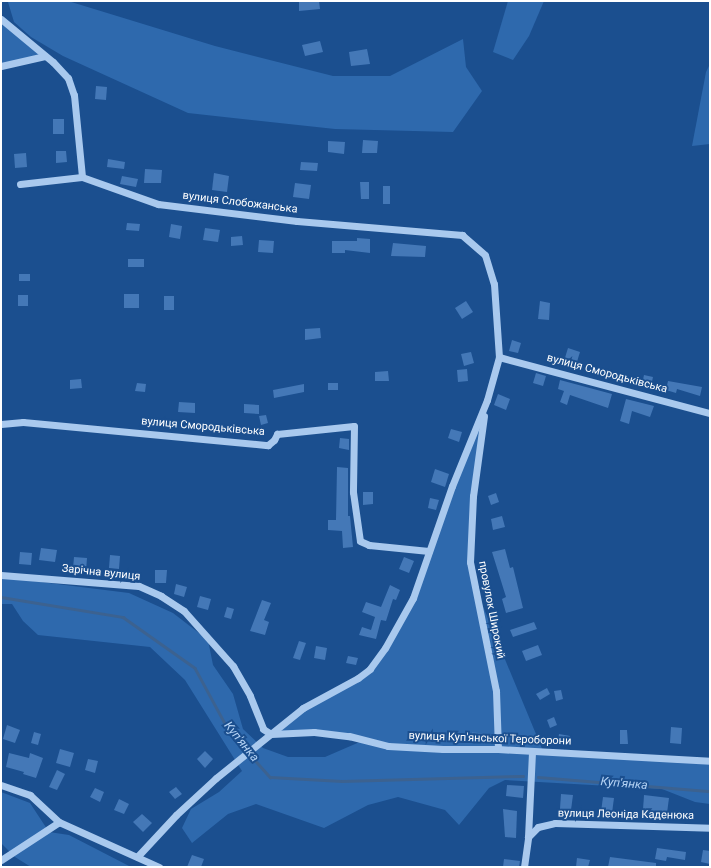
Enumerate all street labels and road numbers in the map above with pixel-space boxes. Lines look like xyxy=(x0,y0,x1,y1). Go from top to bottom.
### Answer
street label: вулиця Слобожанська xyxy=(182,189,298,217)
street label: вулиця Смородьківська xyxy=(545,352,669,396)
street label: вулиця Смородьківська xyxy=(141,415,265,439)
street label: провулок Широкий xyxy=(475,560,507,660)
street label: Зарічна вулиця xyxy=(61,562,141,584)
street label: вулиця Куп'янської Тероборони xyxy=(408,730,572,748)
street label: вулиця Леоніда Каденюка xyxy=(558,807,694,823)

